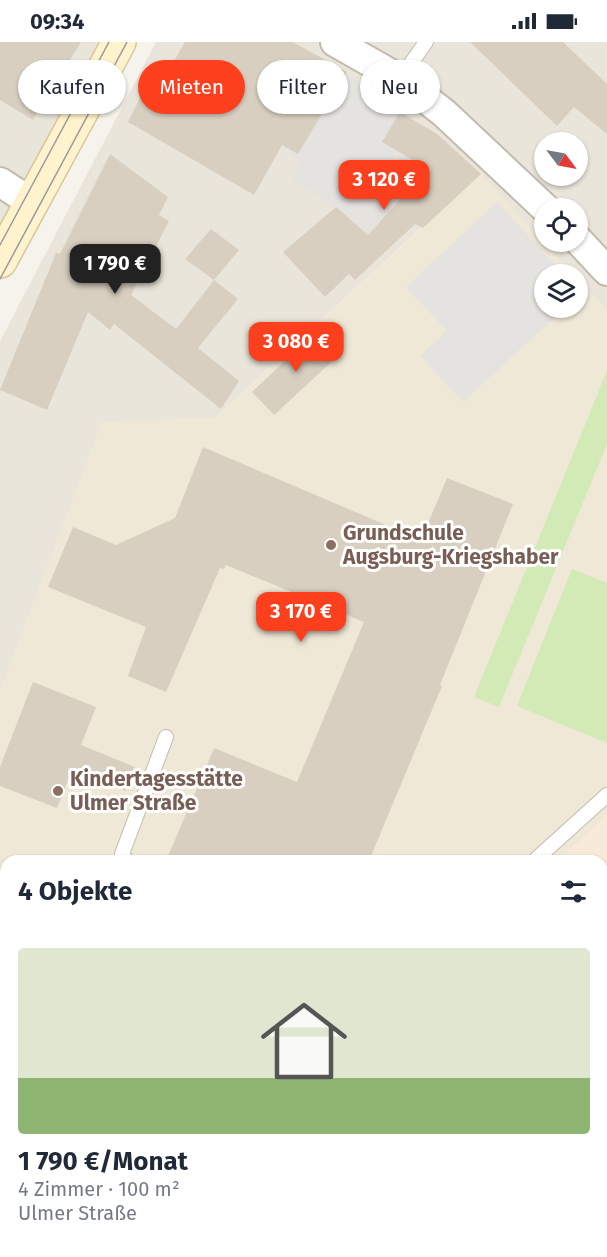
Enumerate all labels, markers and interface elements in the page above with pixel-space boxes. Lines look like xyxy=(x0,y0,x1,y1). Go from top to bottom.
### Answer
text: 09:34 xyxy=(30,8,84,35)
chip: Kaufen xyxy=(18,60,126,114)
chip: Mieten xyxy=(138,60,245,114)
chip: Filter xyxy=(257,60,348,114)
chip: Neu xyxy=(360,60,440,114)
north arrow xyxy=(534,132,588,186)
map controls xyxy=(534,132,588,318)
pin: 3 120 € xyxy=(329,160,439,211)
text: 3 120 € xyxy=(352,167,416,191)
button: locate xyxy=(534,198,588,252)
pin: 1 790 € xyxy=(60,244,170,295)
text: 1 790 € xyxy=(84,251,146,275)
button: layers xyxy=(534,264,588,318)
pin: 3 080 € xyxy=(241,322,351,373)
text: 3 080 € xyxy=(263,329,329,353)
place label: Grundschule Augsburg-Kriegshaber xyxy=(342,520,559,570)
marker: Grundschule Augsburg-Kriegshaber xyxy=(324,538,338,552)
pin: 3 170 € xyxy=(246,592,356,643)
text: 3 170 € xyxy=(270,599,332,623)
place label: Kindertagesstätte Ulmer Straße xyxy=(70,766,243,816)
marker: Kindertagesstätte Ulmer Straße xyxy=(51,784,65,798)
icon: filters xyxy=(557,875,590,908)
text: 4 Objekte xyxy=(18,876,132,907)
icon: home xyxy=(250,987,358,1095)
text: 1 790 €/Monat xyxy=(18,1146,188,1177)
text: 4 Zimmer · 100 m² xyxy=(18,1177,180,1201)
text: Ulmer Straße xyxy=(18,1201,137,1225)

